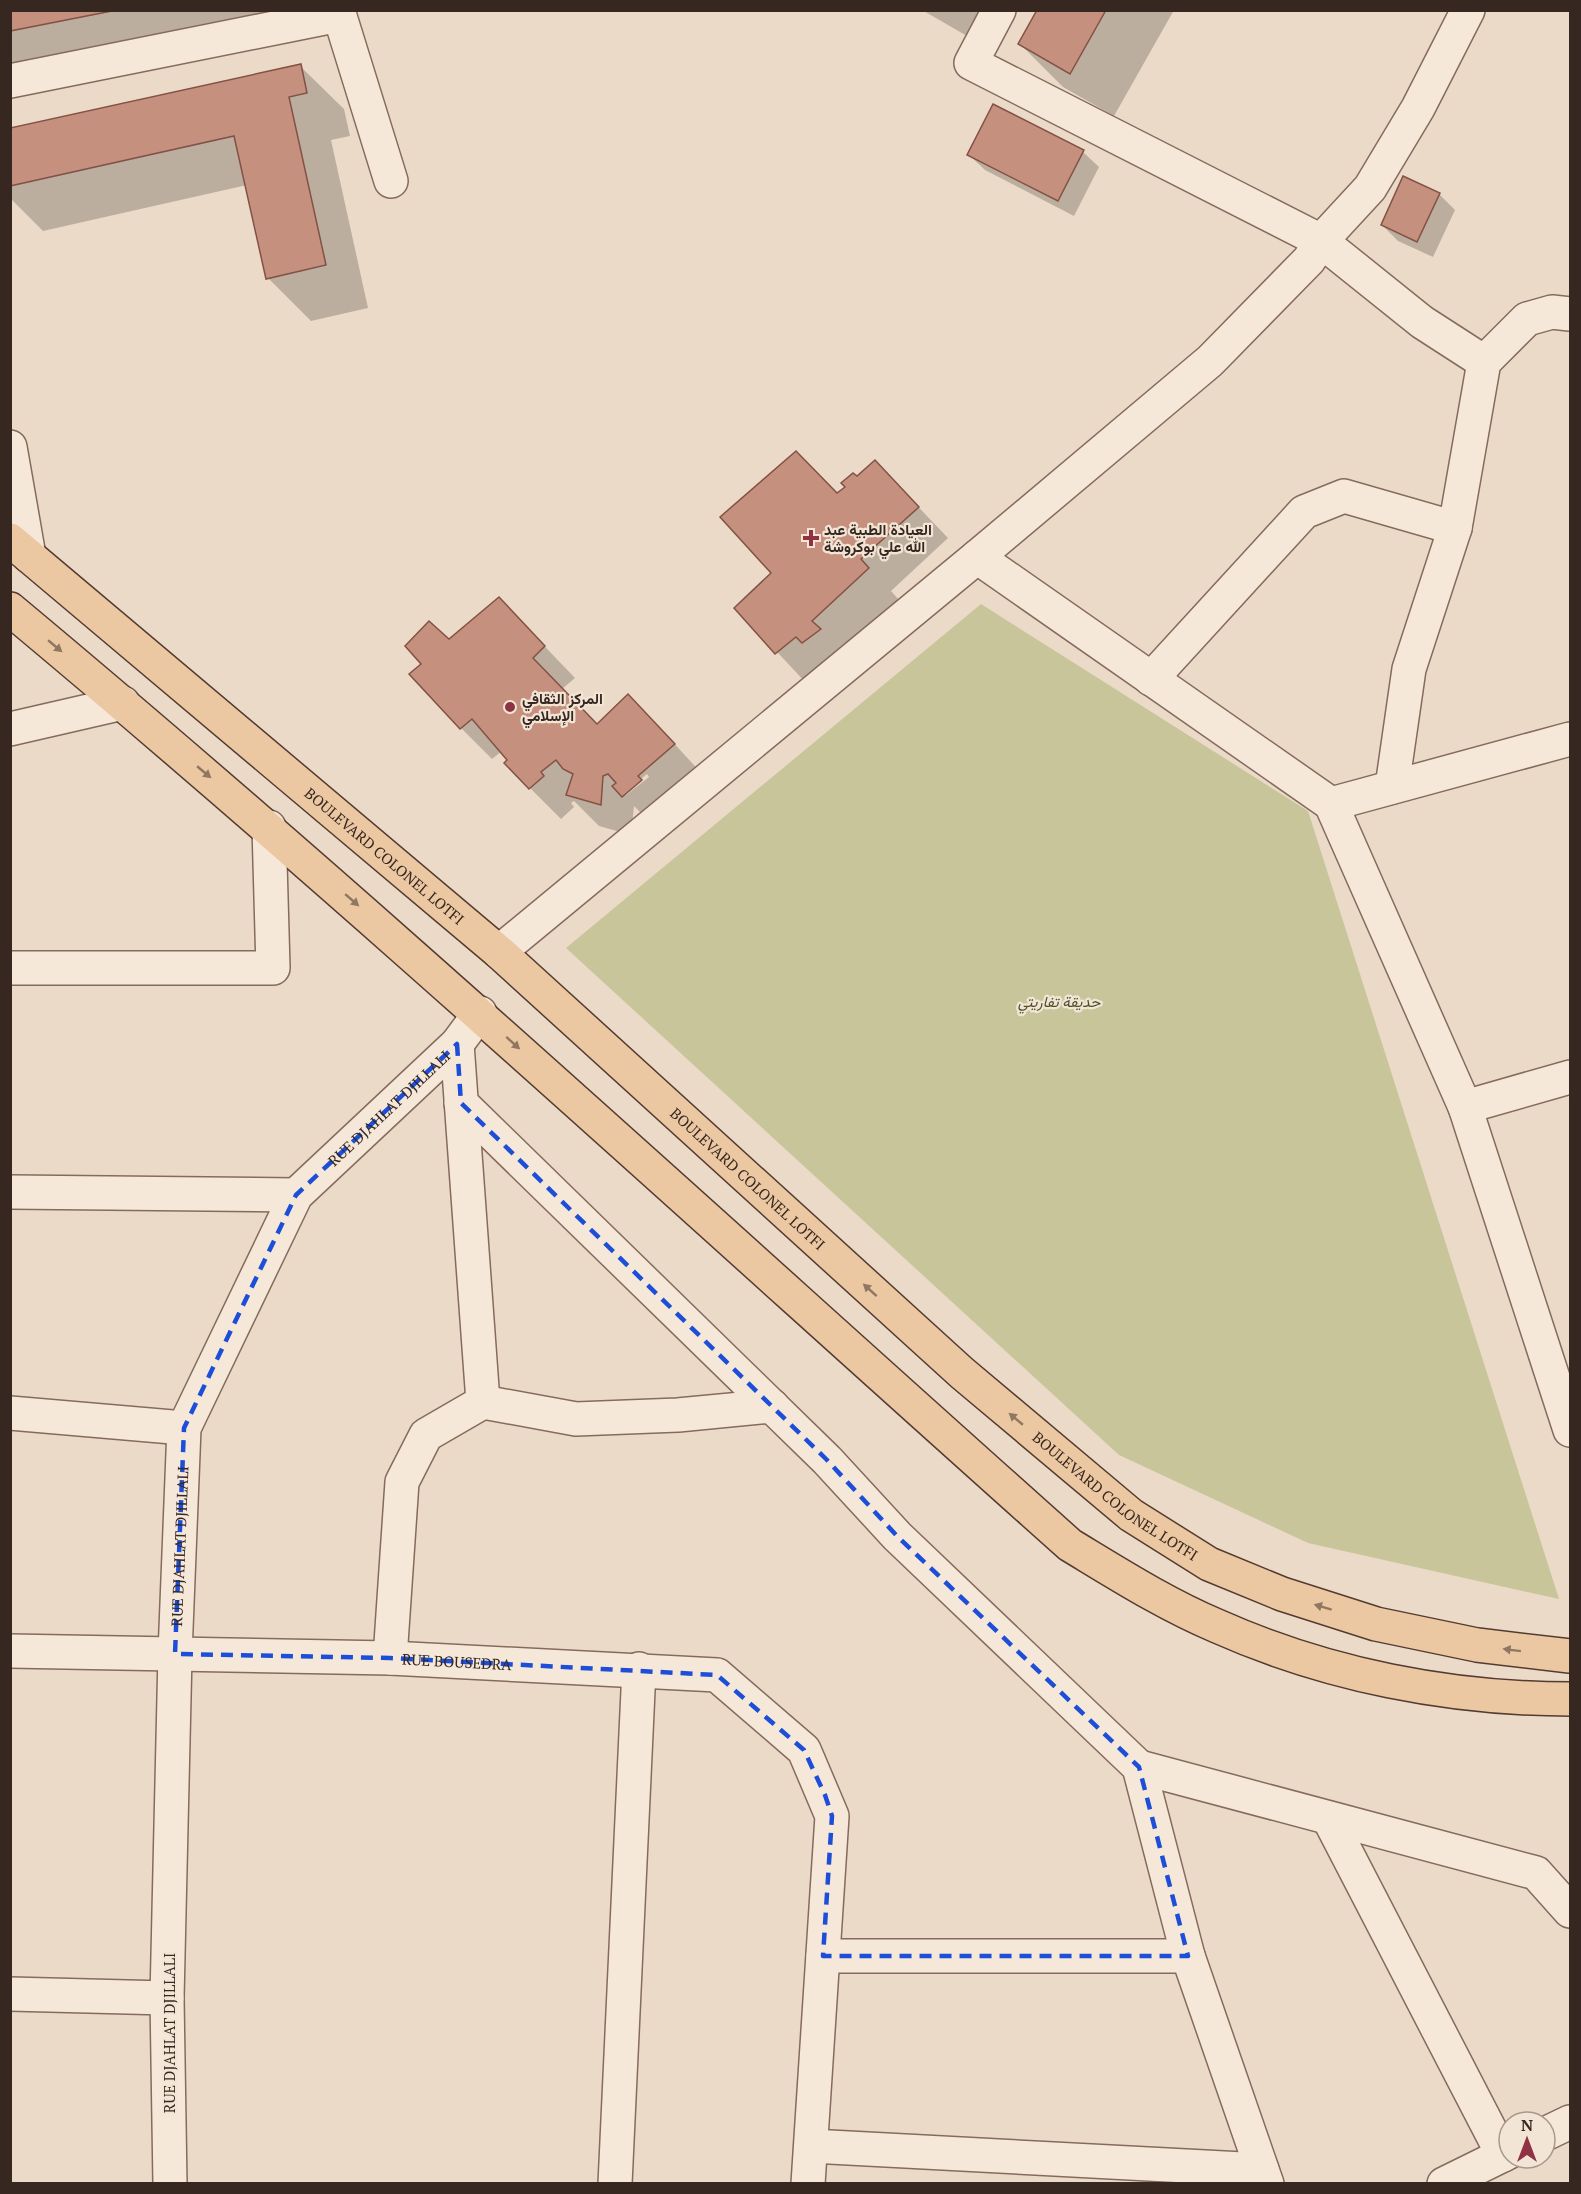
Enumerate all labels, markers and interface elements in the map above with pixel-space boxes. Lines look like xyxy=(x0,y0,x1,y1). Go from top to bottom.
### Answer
place label: العيادة الطبية عبد الله علي بوكروشة xyxy=(824,519,932,560)
marker: العيادة الطبية عبد الله علي بوكروشة xyxy=(802,529,820,547)
one-way arrow xyxy=(47,639,62,652)
place label: المركز الثقافي الإسلامي xyxy=(522,688,603,729)
marker: المركز الثقافي الإسلامي xyxy=(503,700,517,714)
one-way arrow xyxy=(196,765,211,778)
street label: BOULEVARD COLONEL LOTFI xyxy=(301,783,469,929)
one-way arrow xyxy=(344,893,359,907)
park label: حديقة تفاريتي xyxy=(1018,991,1101,1014)
one-way arrow xyxy=(505,1036,520,1049)
street label: RUE DJAHLAT DJILLALI xyxy=(323,1046,454,1170)
street label: BOULEVARD COLONEL LOTFI xyxy=(666,1103,830,1254)
one-way arrow xyxy=(863,1284,878,1297)
one-way arrow xyxy=(1009,1413,1024,1426)
street label: BOULEVARD COLONEL LOTFI xyxy=(1029,1427,1202,1565)
street label: RUE DJAHLAT DJILLALI xyxy=(166,1466,192,1627)
one-way arrow xyxy=(1314,1602,1332,1611)
one-way arrow xyxy=(1503,1645,1522,1655)
street label: RUE BOUSEDRA xyxy=(402,1649,513,1674)
street label: RUE DJAHLAT DJILLALI xyxy=(159,1953,179,2113)
north arrow xyxy=(1497,2110,1557,2170)
text: N xyxy=(1521,2114,1533,2136)

